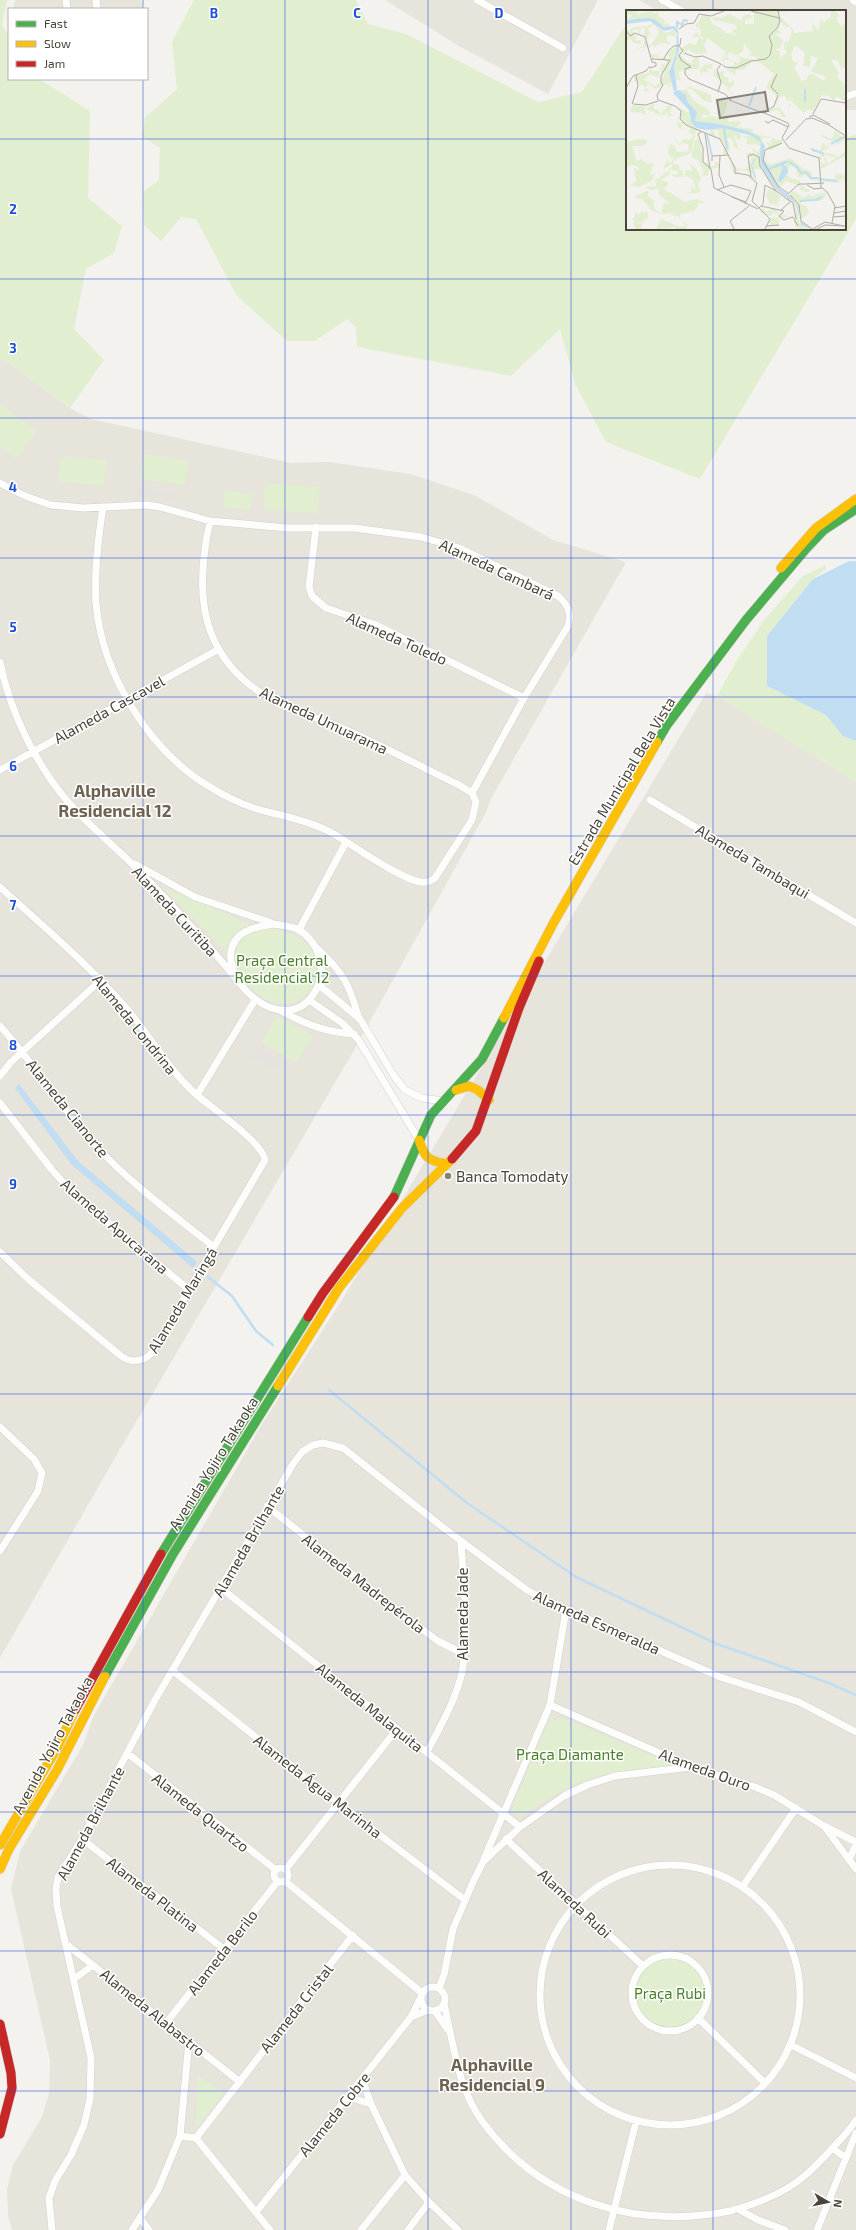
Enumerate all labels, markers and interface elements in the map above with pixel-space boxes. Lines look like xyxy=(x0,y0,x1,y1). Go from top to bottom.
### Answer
text: B xyxy=(210,5,218,21)
text: C xyxy=(353,5,361,21)
text: D xyxy=(495,5,504,21)
legend xyxy=(8,8,148,80)
inset map xyxy=(626,10,846,230)
text: Fast xyxy=(44,16,68,30)
text: Slow xyxy=(44,36,71,50)
text: Jam xyxy=(44,56,65,70)
text: 2 xyxy=(9,201,17,217)
text: 3 xyxy=(9,340,17,356)
text: 4 xyxy=(9,479,17,495)
street label: Alameda Cambará xyxy=(437,535,557,603)
street label: Alameda Toledo xyxy=(344,608,450,668)
text: 5 xyxy=(9,619,17,635)
street label: Alameda Cascavel xyxy=(51,671,168,747)
street label: Alameda Umuarama xyxy=(257,682,391,758)
street label: Estrada Municipal Bela Vista xyxy=(564,694,678,868)
text: 6 xyxy=(9,758,17,774)
district label: Alphaville Residencial 12 xyxy=(58,780,172,820)
street label: Alameda Tambaqui xyxy=(693,820,813,902)
street label: Alameda Curitiba xyxy=(129,862,221,960)
text: 7 xyxy=(10,897,17,913)
park label: Praça Central Residencial 12 xyxy=(234,951,330,986)
street label: Alameda Londrina xyxy=(89,970,181,1078)
text: 8 xyxy=(9,1037,17,1053)
street label: Alameda Cianorte xyxy=(23,1055,113,1161)
place label: Banca Tomodaty xyxy=(456,1167,569,1185)
marker: Banca Tomodaty xyxy=(443,1171,453,1181)
street label: Alameda Apucarana xyxy=(58,1174,172,1278)
text: 9 xyxy=(9,1176,17,1192)
street label: Alameda Maringá xyxy=(143,1244,221,1356)
street label: Avenida Yojiro Takaoka xyxy=(165,1393,262,1534)
street label: Alameda Brilhante xyxy=(209,1482,287,1600)
street label: Alameda Madrepérola xyxy=(299,1529,429,1637)
street label: Alameda Jade xyxy=(453,1567,471,1661)
street label: Alameda Esmeralda xyxy=(531,1586,663,1658)
street label: Alameda Malaquita xyxy=(313,1658,427,1756)
street label: Avenida Yojiro Takaoka xyxy=(8,1673,97,1818)
street label: Alameda Água Marinha xyxy=(250,1730,386,1842)
street label: Alameda Ouro xyxy=(657,1744,753,1794)
park label: Praça Diamante xyxy=(516,1745,624,1764)
street label: Alameda Brilhante xyxy=(52,1763,128,1883)
street label: Alameda Quartzo xyxy=(148,1769,253,1856)
street label: Alameda Platina xyxy=(104,1853,202,1935)
street label: Alameda Rubi xyxy=(535,1865,615,1941)
street label: Alameda Berilo xyxy=(183,1906,261,1998)
street label: Alameda Cristal xyxy=(256,1960,337,2056)
street label: Alameda Alabastro xyxy=(97,1964,209,2060)
park label: Praça Rubi xyxy=(634,1984,706,2003)
district label: Alphaville Residencial 9 xyxy=(439,2054,545,2094)
street label: Alameda Cobre xyxy=(295,2068,373,2160)
north arrow xyxy=(808,2182,848,2222)
text: N xyxy=(831,2199,845,2209)

